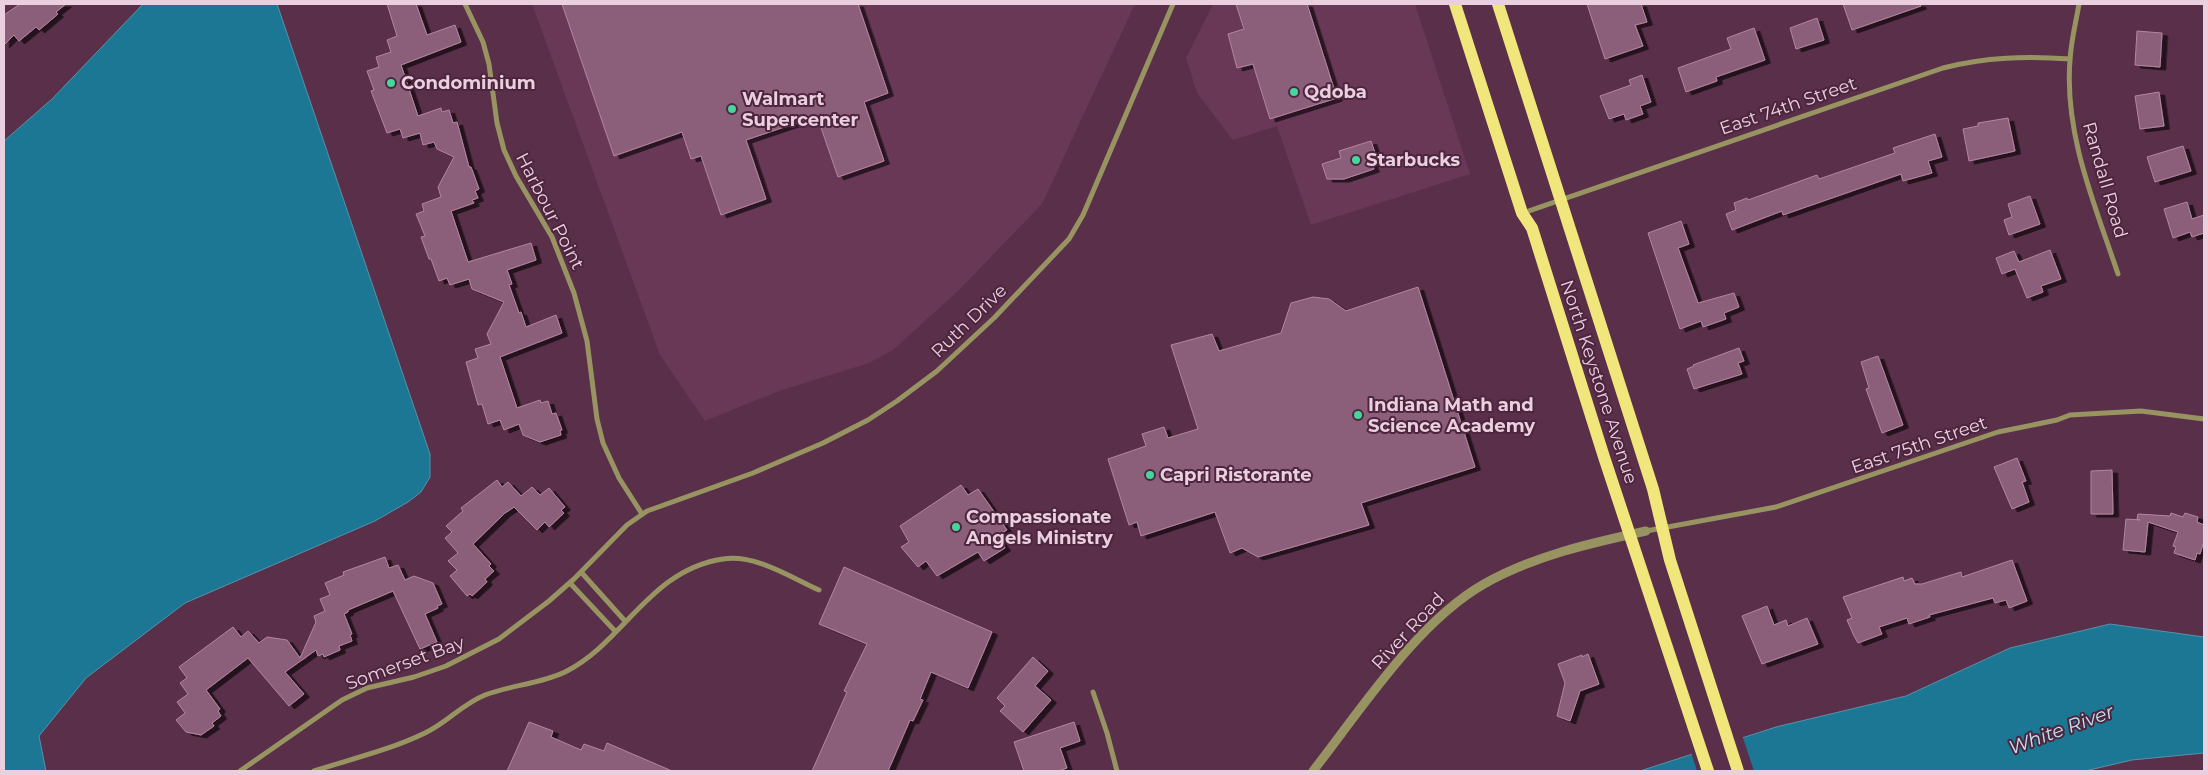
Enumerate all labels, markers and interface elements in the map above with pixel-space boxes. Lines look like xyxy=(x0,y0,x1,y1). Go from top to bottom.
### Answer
place label: Condominium xyxy=(401,72,536,94)
street label: East 74th Street xyxy=(1717,72,1859,140)
marker: Condominium xyxy=(385,77,397,89)
place label: Qdoba xyxy=(1304,81,1367,103)
marker: Qdoba xyxy=(1288,86,1300,98)
place label: Walmart Supercenter xyxy=(742,88,858,131)
marker: Walmart Supercenter xyxy=(726,103,738,115)
street label: Randall Road xyxy=(2078,119,2132,241)
street label: Harbour Point xyxy=(511,149,589,273)
place label: Starbucks xyxy=(1366,149,1461,171)
marker: Starbucks xyxy=(1350,154,1362,166)
street label: North Keystone Avenue xyxy=(1556,277,1642,487)
street label: Ruth Drive xyxy=(927,280,1011,362)
place label: Indiana Math and Science Academy xyxy=(1368,394,1535,437)
marker: Indiana Math and Science Academy xyxy=(1352,409,1364,421)
street label: East 75th Street xyxy=(1848,411,1990,479)
place label: Capri Ristorante xyxy=(1160,464,1312,486)
marker: Capri Ristorante xyxy=(1144,469,1156,481)
place label: Compassionate Angels Ministry xyxy=(965,506,1113,549)
marker: Compassionate Angels Ministry xyxy=(950,521,962,533)
street label: River Road xyxy=(1367,588,1449,674)
street label: Somerset Bay xyxy=(343,631,468,695)
water label: White River xyxy=(2005,700,2117,759)

